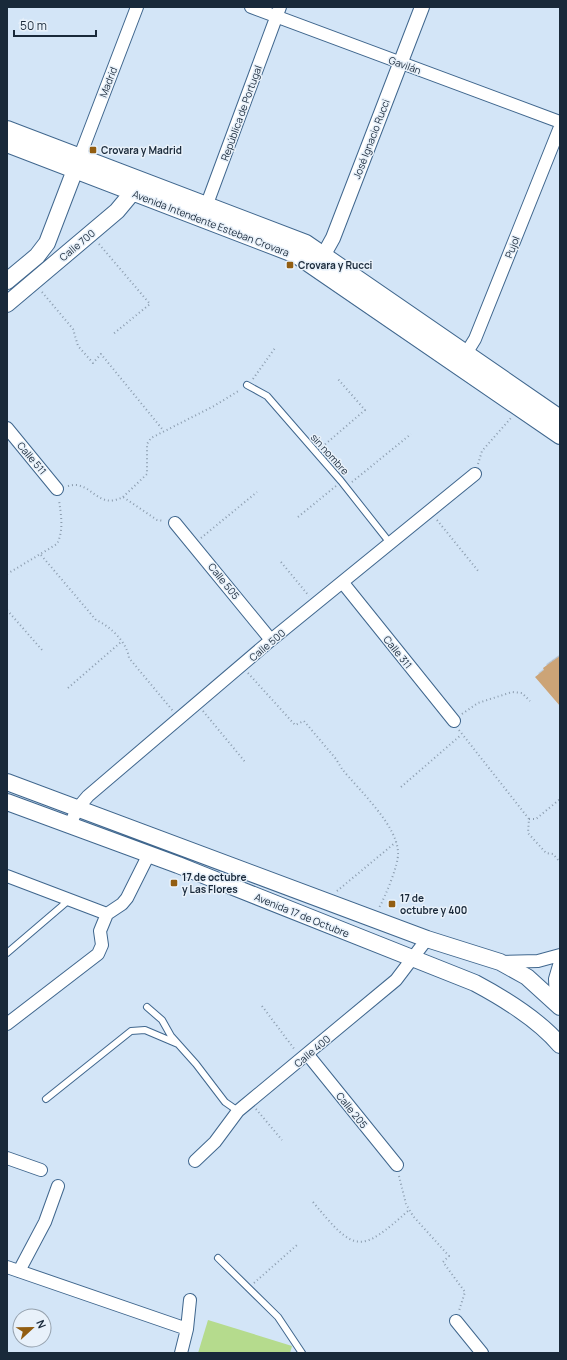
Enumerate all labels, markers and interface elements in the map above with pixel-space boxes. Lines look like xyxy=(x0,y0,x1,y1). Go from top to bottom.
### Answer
scale bar xyxy=(14,12,96,38)
text: 50 m xyxy=(20,17,47,34)
street label: Gavilán xyxy=(387,53,423,77)
street label: República de Portugal xyxy=(217,63,265,163)
street label: Madrid xyxy=(96,65,120,99)
street label: José Ignacio Rucci xyxy=(349,97,393,181)
place label: Crovara y Madrid xyxy=(101,143,182,157)
marker: Crovara y Madrid xyxy=(88,145,98,155)
street label: Avenida Intendente Esteban Crovara xyxy=(131,187,291,259)
street label: Calle 700 xyxy=(56,226,98,264)
street label: Pujol xyxy=(501,234,523,260)
place label: Crovara y Rucci xyxy=(298,258,372,272)
marker: Crovara y Rucci xyxy=(285,260,295,270)
street label: sin nombre xyxy=(308,430,352,478)
street label: Calle 511 xyxy=(14,439,50,477)
street label: Calle 505 xyxy=(205,560,243,602)
street label: Calle 500 xyxy=(246,626,288,664)
street label: Calle 311 xyxy=(380,633,416,671)
place label: 17 de octubre y Las Flores xyxy=(182,870,247,896)
marker: 17 de octubre y Las Flores xyxy=(169,878,179,888)
street label: Avenida 17 de Octubre xyxy=(253,890,352,940)
place label: 17 de octubre y 400 xyxy=(400,891,467,917)
marker: 17 de octubre y 400 xyxy=(387,899,397,909)
street label: Calle 400 xyxy=(291,1032,333,1070)
street label: Calle 205 xyxy=(333,1089,371,1131)
north arrow xyxy=(12,1308,52,1348)
text: N xyxy=(33,1318,50,1331)

